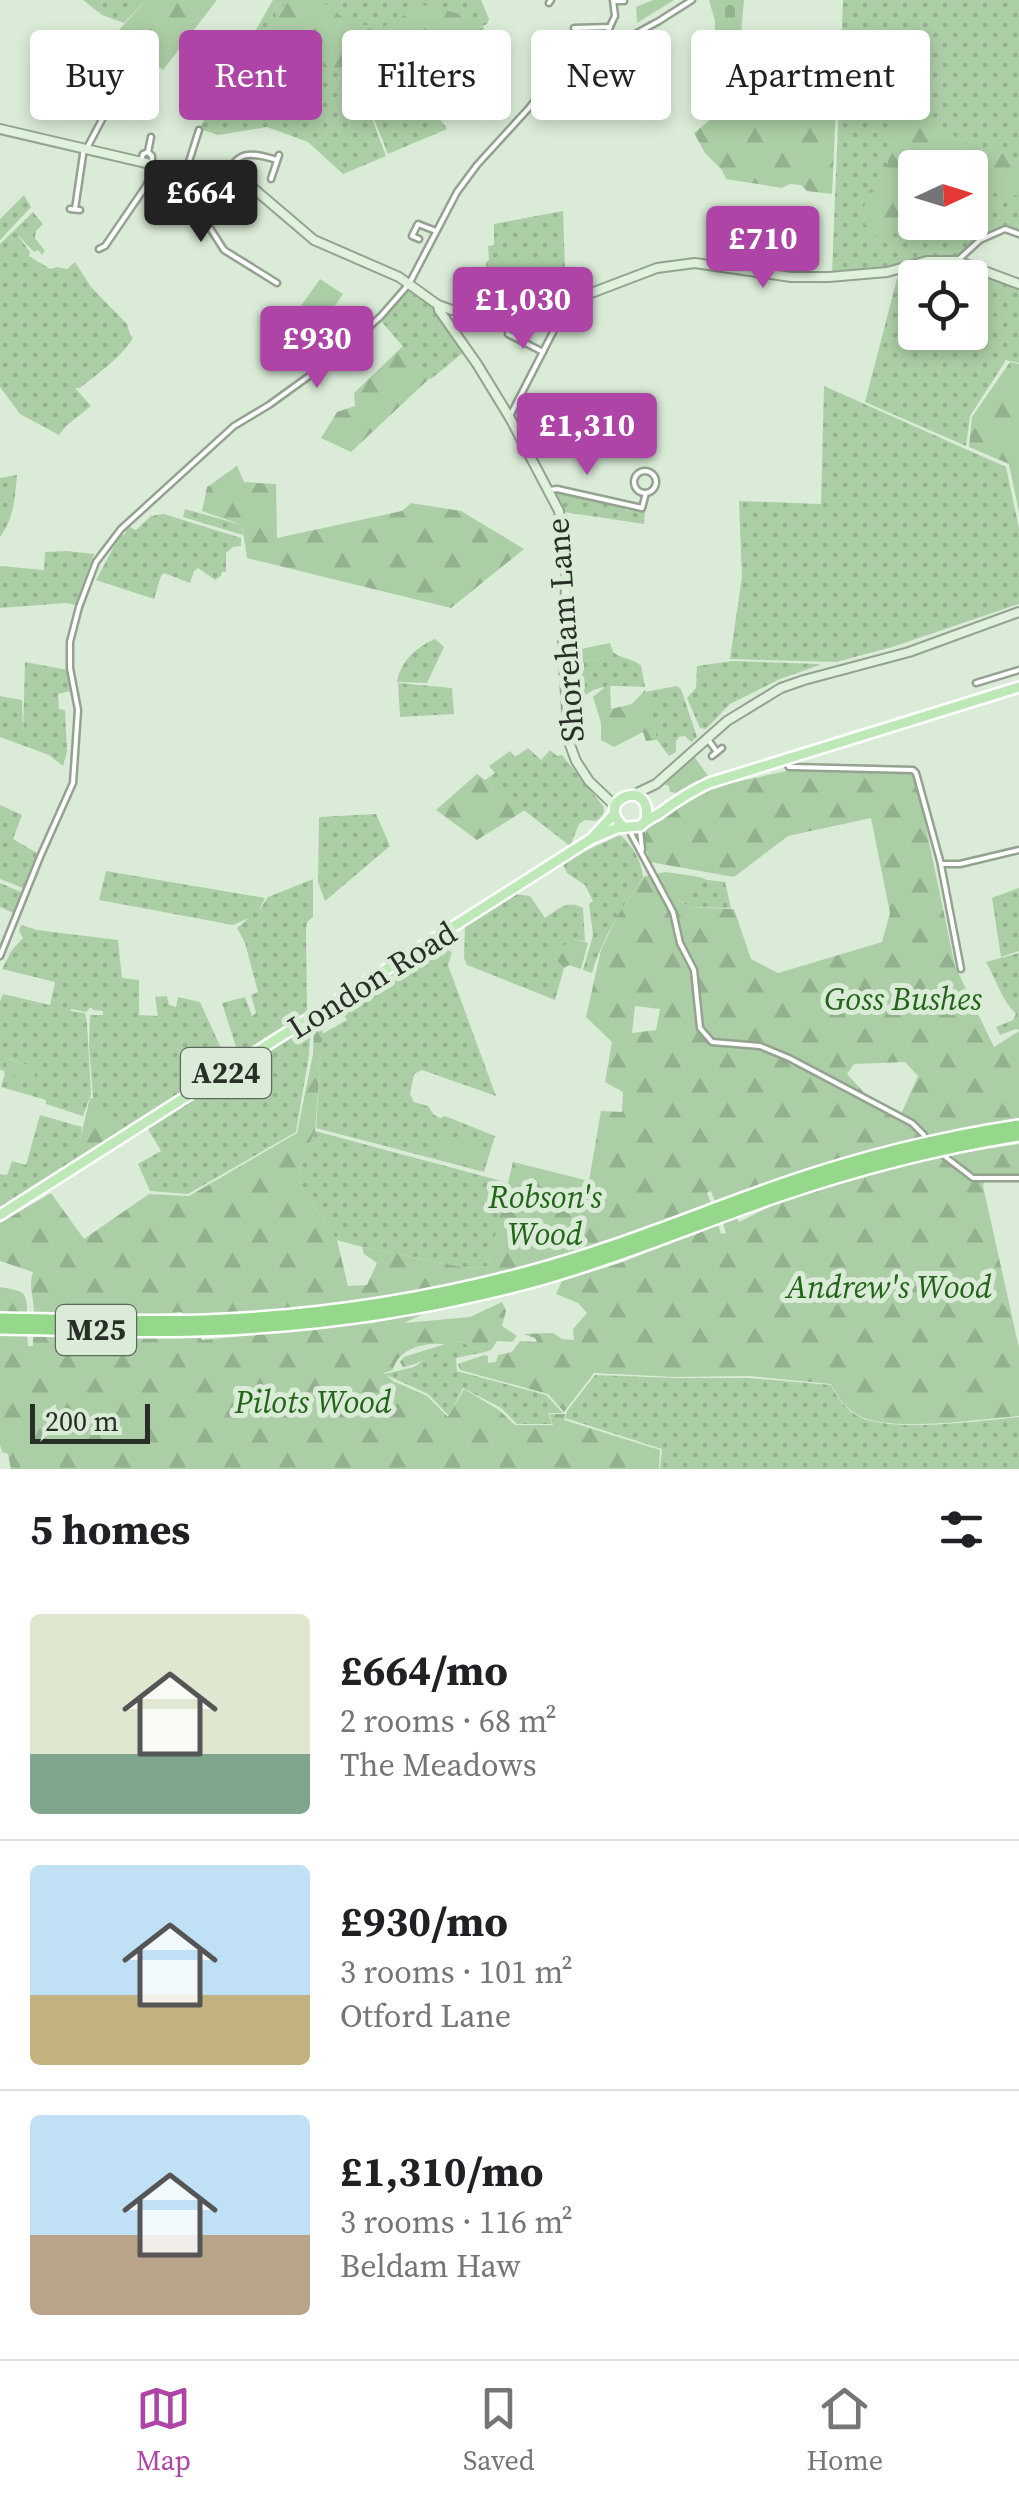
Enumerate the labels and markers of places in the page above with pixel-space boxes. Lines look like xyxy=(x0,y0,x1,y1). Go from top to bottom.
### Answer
pin: £664 xyxy=(142,160,260,245)
pin: £710 xyxy=(704,206,822,291)
pin: £1,030 xyxy=(442,267,604,352)
pin: £930 xyxy=(258,306,376,391)
pin: £1,310 xyxy=(506,393,668,478)

